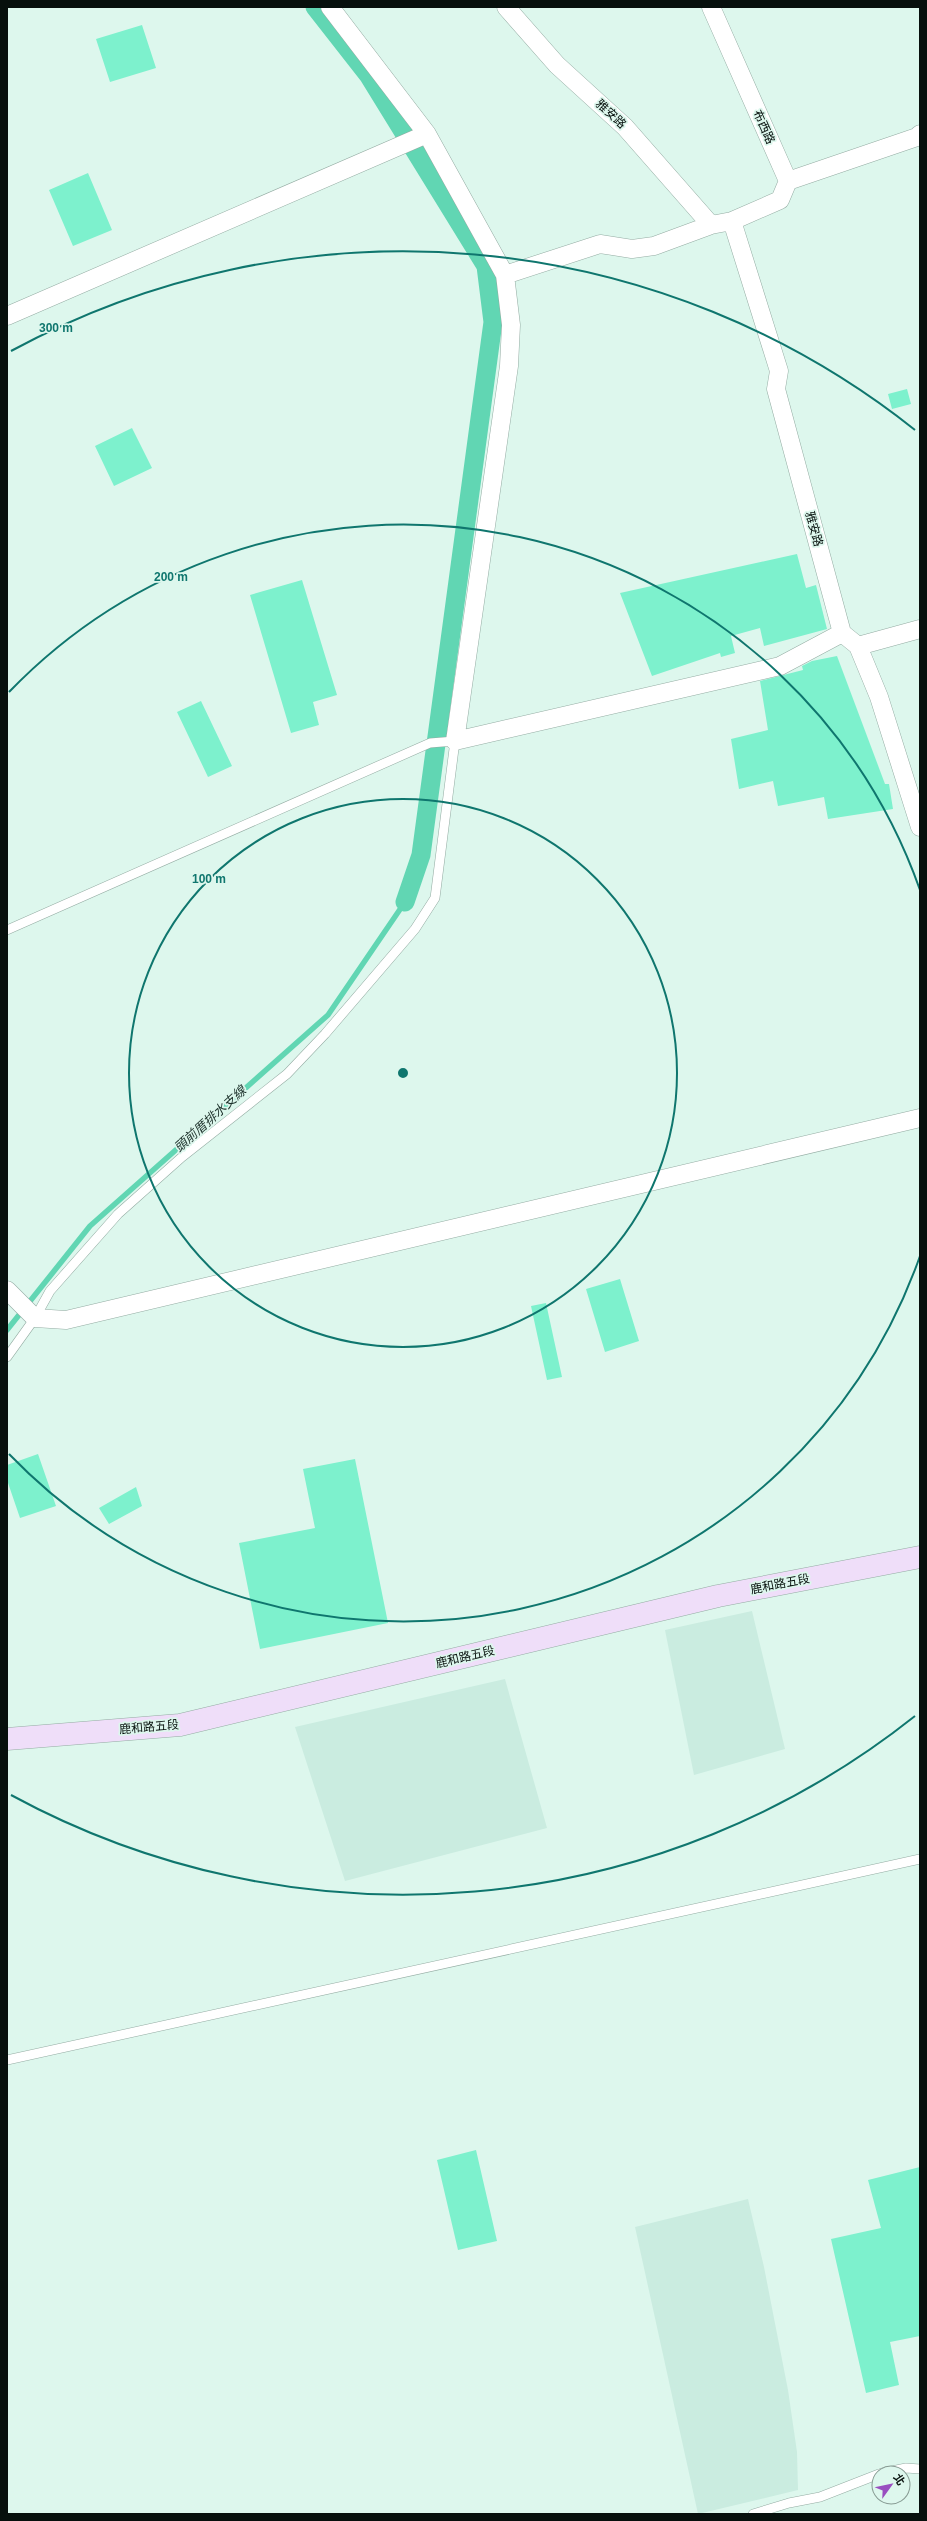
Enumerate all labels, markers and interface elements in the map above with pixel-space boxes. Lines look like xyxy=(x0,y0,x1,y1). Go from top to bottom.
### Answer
street label: 雅安路 xyxy=(593,97,629,131)
street label: 布西路 xyxy=(750,108,778,146)
text: 300 m xyxy=(39,321,73,335)
street label: 雅安路 xyxy=(803,510,825,548)
text: 200 m xyxy=(154,570,188,584)
text: 100 m xyxy=(192,872,226,886)
centre of rings xyxy=(396,1066,410,1080)
water label: 頭前厝排水支線 xyxy=(171,1082,250,1155)
street label: 鹿和路五段 xyxy=(749,1571,811,1597)
street label: 鹿和路五段 xyxy=(434,1643,496,1671)
street label: 鹿和路五段 xyxy=(118,1717,180,1737)
north arrow xyxy=(871,2465,911,2505)
text: 北 xyxy=(891,2472,907,2487)

